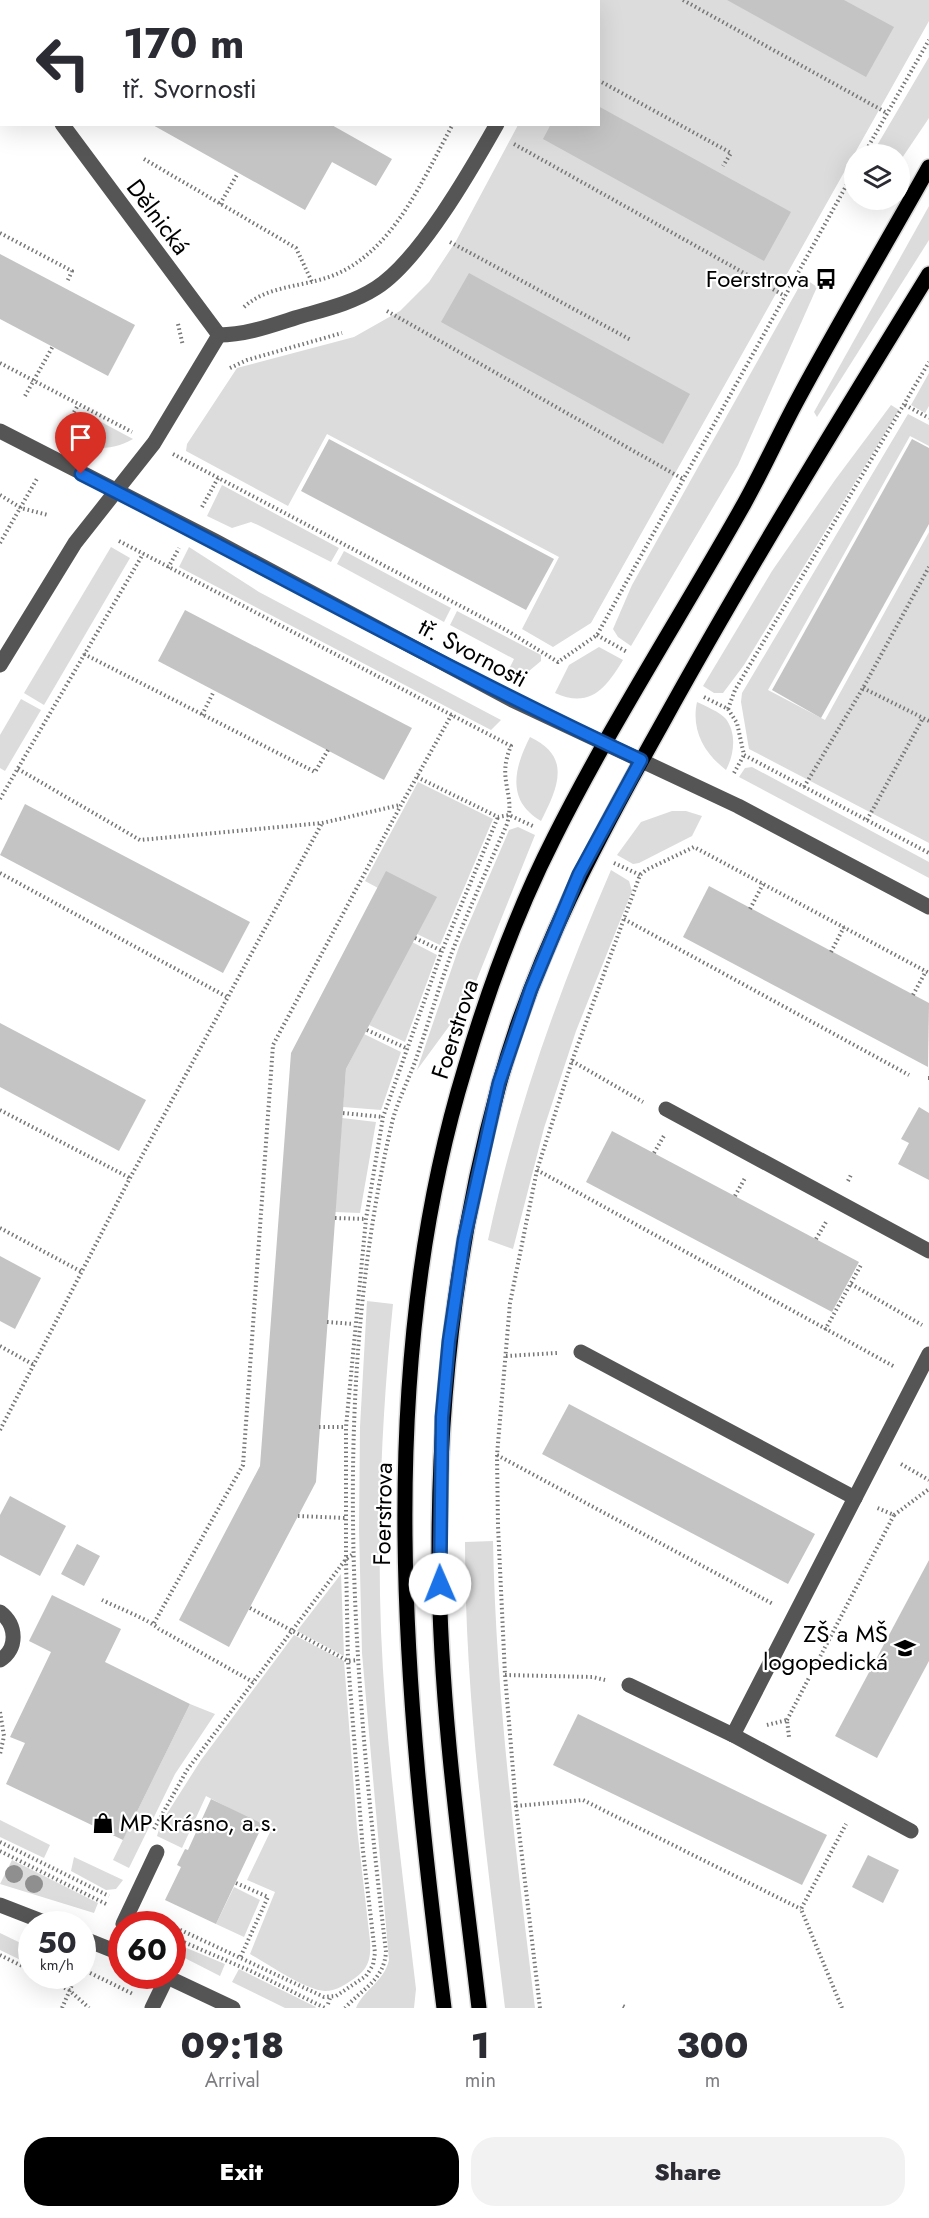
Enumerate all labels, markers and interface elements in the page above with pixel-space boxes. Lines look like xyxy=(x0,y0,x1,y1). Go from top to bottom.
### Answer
text: 170 m xyxy=(123,13,245,74)
icon: left xyxy=(24,24,102,102)
text: tř. Svornosti xyxy=(123,69,257,108)
map controls xyxy=(844,144,910,210)
button: layers xyxy=(844,144,910,210)
street label: Dělnická xyxy=(118,172,198,262)
place label: Foerstrova xyxy=(706,261,809,296)
bus stop icon: Foerstrova xyxy=(814,267,838,291)
pin xyxy=(55,412,106,474)
icon: arrive xyxy=(64,421,97,454)
street label: tř. Svornosti xyxy=(412,609,534,696)
street label: Foerstrova xyxy=(422,974,487,1083)
street label: Foerstrova xyxy=(364,1462,401,1566)
position arrow xyxy=(408,1552,472,1616)
place label: ZŠ a MŠ logopedická xyxy=(763,1616,888,1679)
school or university icon: ZŠ a MŠ logopedická xyxy=(893,1636,917,1660)
place label: MP Krásno, a.s. xyxy=(120,1805,278,1840)
shop icon: MP Krásno, a.s. xyxy=(91,1811,115,1835)
speed limit sign: 60 xyxy=(108,1911,186,1989)
text: 50 xyxy=(37,1921,77,1964)
text: km/h xyxy=(40,1954,74,1976)
text: 09:18 xyxy=(180,2019,284,2071)
text: 1 xyxy=(471,2019,490,2071)
text: 300 xyxy=(676,2019,749,2071)
text: Arrival xyxy=(205,2066,260,2095)
text: min xyxy=(465,2066,496,2095)
text: m xyxy=(705,2066,720,2095)
button: Exit xyxy=(24,2137,459,2206)
button: Share xyxy=(471,2137,905,2206)

